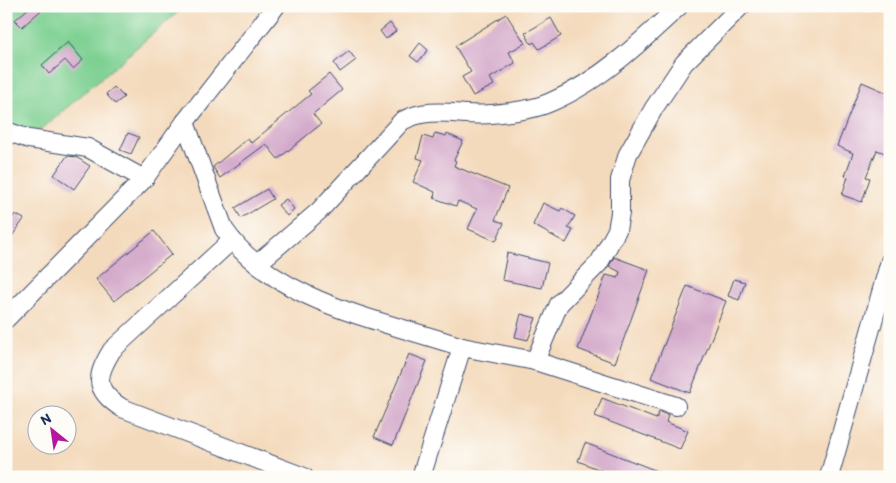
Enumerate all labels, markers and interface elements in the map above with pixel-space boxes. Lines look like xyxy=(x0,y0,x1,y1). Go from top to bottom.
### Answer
north arrow xyxy=(28,406,78,456)
text: N xyxy=(37,409,54,429)

